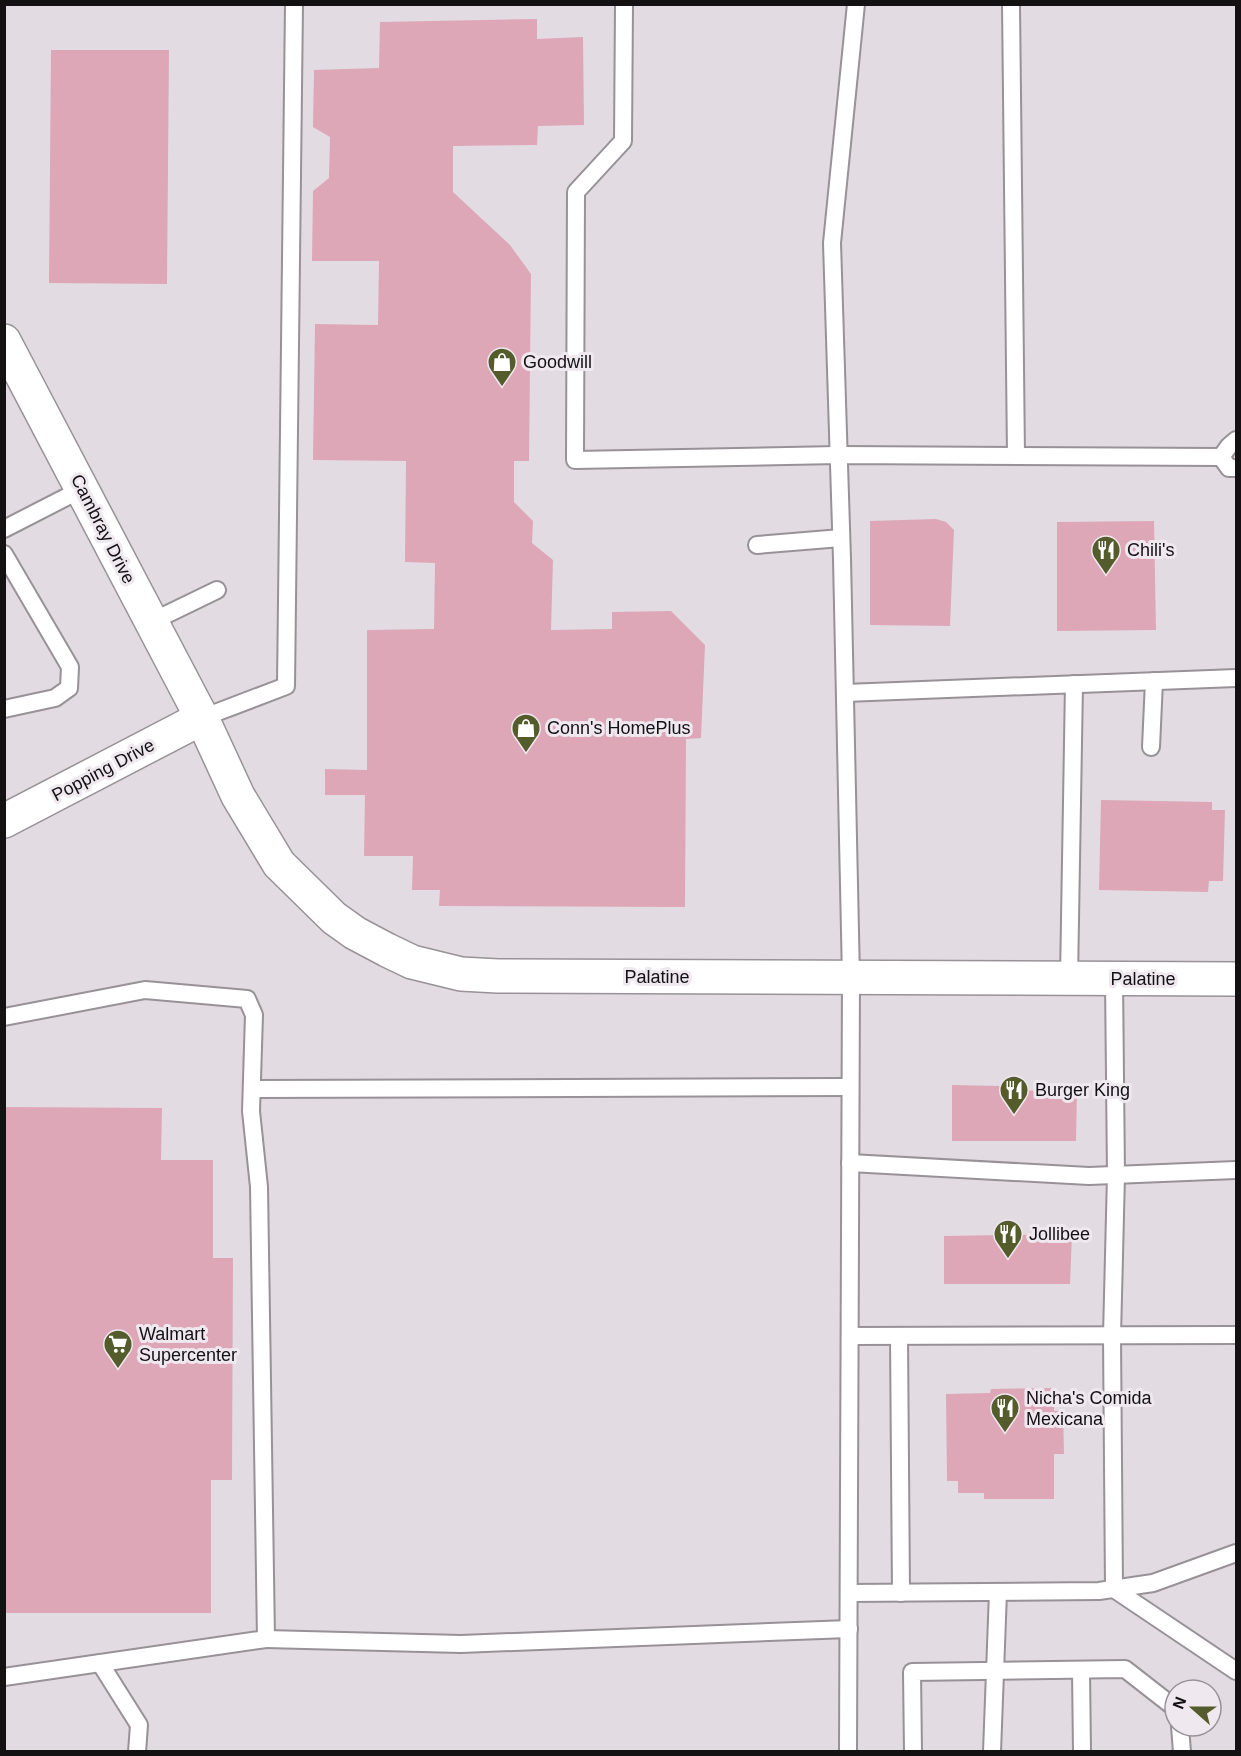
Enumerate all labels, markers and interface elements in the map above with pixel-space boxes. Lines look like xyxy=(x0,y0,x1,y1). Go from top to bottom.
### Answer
shop icon: Goodwill xyxy=(486,346,518,388)
place label: Goodwill xyxy=(523,352,592,372)
street label: Cambray Drive xyxy=(67,471,139,587)
restaurant icon: Chili's xyxy=(1090,534,1122,576)
place label: Chili's xyxy=(1127,540,1174,560)
shop icon: Conn's HomePlus xyxy=(510,712,542,754)
place label: Conn's HomePlus xyxy=(547,718,691,738)
street label: Popping Drive xyxy=(48,735,158,805)
street label: Palatine xyxy=(624,967,690,987)
street label: Palatine xyxy=(1110,969,1176,989)
restaurant icon: Burger King xyxy=(998,1074,1030,1116)
place label: Burger King xyxy=(1035,1080,1130,1100)
restaurant icon: Jollibee xyxy=(992,1218,1024,1260)
place label: Jollibee xyxy=(1029,1224,1090,1244)
place label: Walmart Supercenter xyxy=(139,1324,237,1365)
supermarket icon: Walmart Supercenter xyxy=(102,1328,134,1370)
place label: Nicha's Comida Mexicana xyxy=(1026,1388,1152,1429)
restaurant icon: Nicha's Comida Mexicana xyxy=(989,1392,1021,1434)
north arrow xyxy=(1163,1678,1223,1738)
text: N xyxy=(1169,1694,1189,1711)

